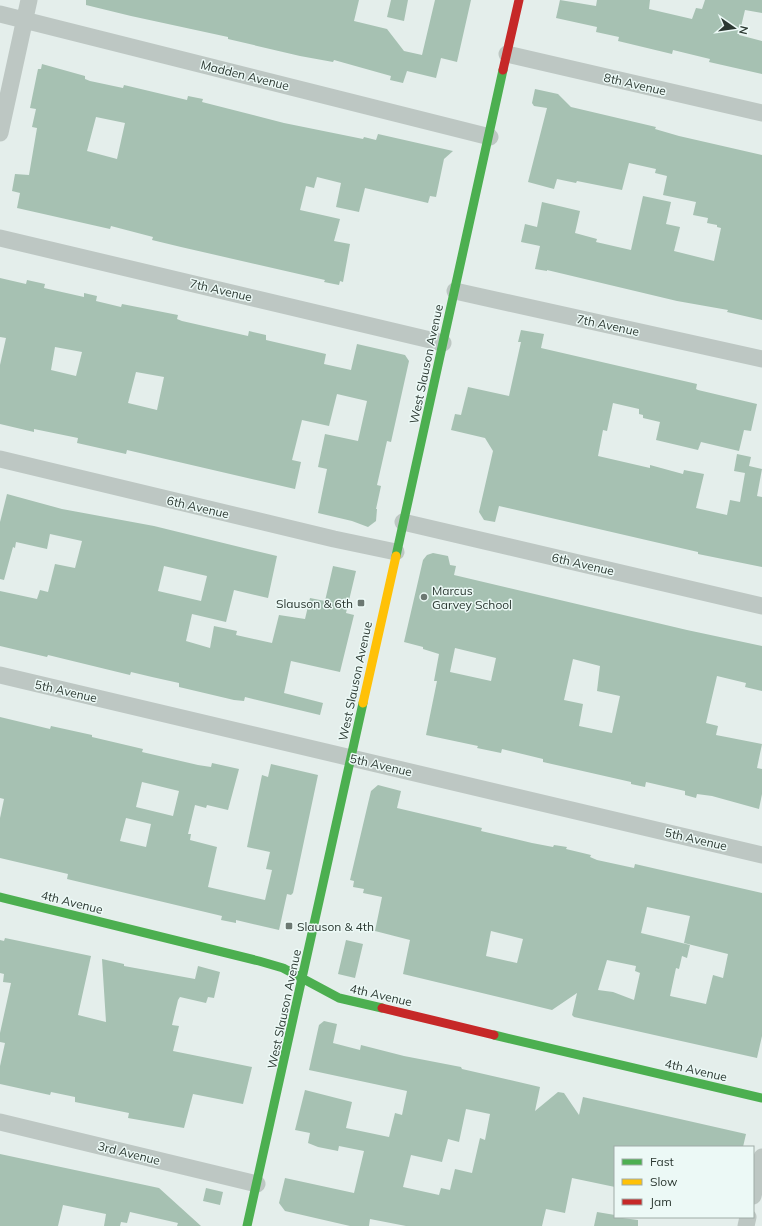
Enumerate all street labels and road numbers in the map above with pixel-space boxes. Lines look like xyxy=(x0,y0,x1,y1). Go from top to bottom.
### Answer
street label: Madden Avenue xyxy=(199,57,291,93)
street label: 8th Avenue xyxy=(602,70,668,98)
street label: 7th Avenue xyxy=(188,276,254,304)
street label: West Slauson Avenue xyxy=(406,303,446,425)
street label: 7th Avenue xyxy=(575,311,641,339)
street label: 6th Avenue xyxy=(165,493,231,521)
street label: 6th Avenue xyxy=(550,550,616,578)
street label: West Slauson Avenue xyxy=(335,620,375,742)
street label: 5th Avenue xyxy=(33,677,99,705)
street label: 5th Avenue xyxy=(348,751,414,779)
street label: 5th Avenue xyxy=(663,825,729,853)
street label: 4th Avenue xyxy=(39,887,105,917)
street label: West Slauson Avenue xyxy=(264,948,304,1070)
street label: 4th Avenue xyxy=(348,981,414,1009)
street label: 4th Avenue xyxy=(663,1056,729,1084)
street label: 3rd Avenue xyxy=(96,1138,162,1168)

